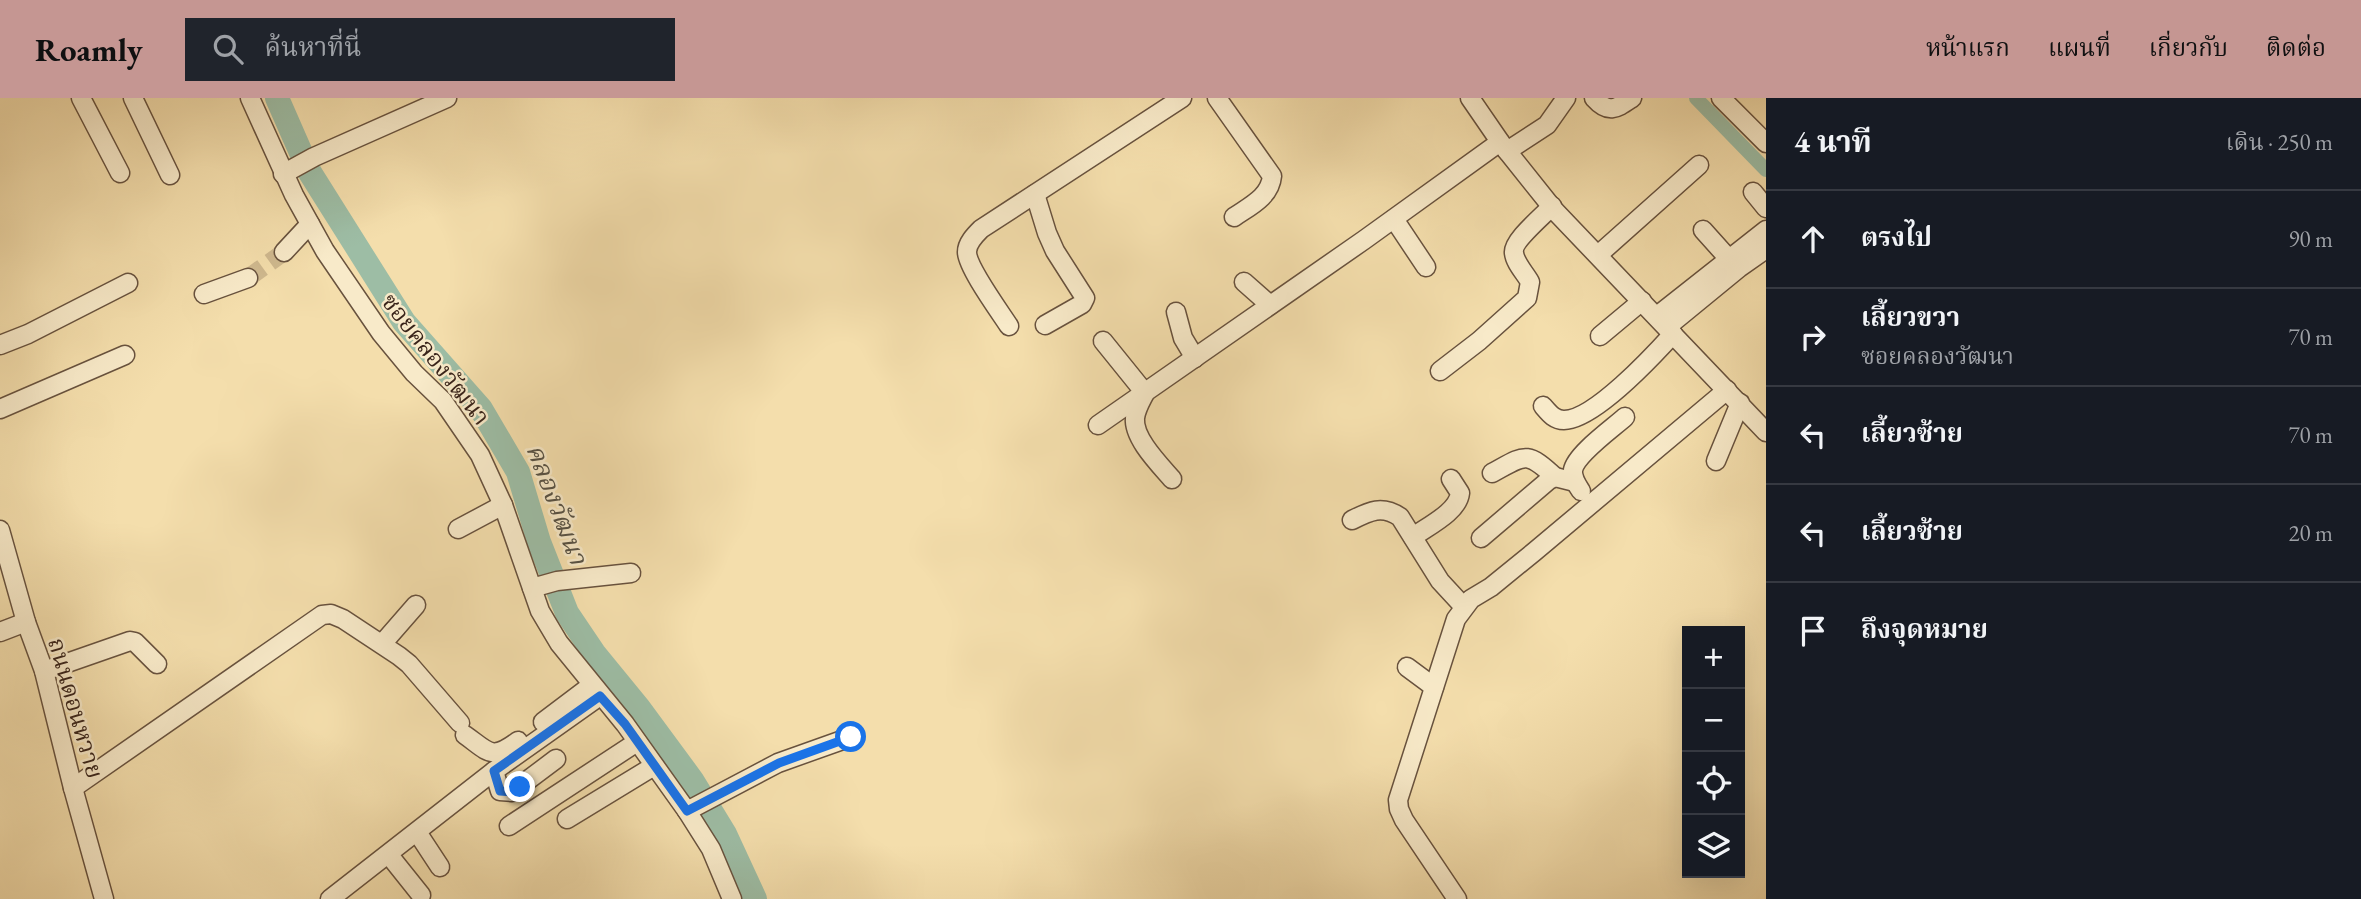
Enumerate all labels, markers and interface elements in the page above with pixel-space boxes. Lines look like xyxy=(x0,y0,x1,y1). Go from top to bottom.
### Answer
search box xyxy=(185,18,675,81)
text: Roamly xyxy=(35,28,143,71)
icon: search xyxy=(209,30,247,68)
text: ค้นหาที่นี่ xyxy=(265,30,361,64)
text: หน้าแรก xyxy=(1926,32,2010,63)
text: แผนที่ xyxy=(2048,32,2111,63)
text: เกี่ยวกับ xyxy=(2149,32,2228,63)
text: ติดต่อ xyxy=(2266,32,2326,63)
text: 4 นาที xyxy=(1794,122,1872,161)
text: เดิน · 250 m xyxy=(2226,127,2333,157)
icon: ahead xyxy=(1794,220,1832,258)
text: ตรงไป xyxy=(1861,220,1932,254)
text: 90 m xyxy=(2288,224,2333,254)
street label: ซอยคลองวัฒนา xyxy=(375,287,497,431)
text: เลี้ยวขวา xyxy=(1861,300,1960,334)
icon: right xyxy=(1794,318,1832,356)
text: 70 m xyxy=(2288,322,2333,352)
text: ซอยคลองวัฒนา xyxy=(1861,341,2014,371)
icon: left xyxy=(1794,416,1832,454)
text: เลี้ยวซ้าย xyxy=(1861,416,1963,450)
text: 70 m xyxy=(2288,420,2333,450)
water label: คลองวัฒนา xyxy=(518,439,596,570)
icon: left xyxy=(1794,514,1832,552)
text: เลี้ยวซ้าย xyxy=(1861,514,1963,548)
text: 20 m xyxy=(2288,518,2333,548)
icon: arrive xyxy=(1794,612,1832,650)
text: ถึงจุดหมาย xyxy=(1861,612,1988,646)
map controls xyxy=(1682,626,1745,878)
button: + xyxy=(1682,626,1745,689)
street label: ถนนดอนหวาย xyxy=(41,634,111,782)
button: − xyxy=(1682,689,1745,752)
route start xyxy=(835,721,866,752)
button: locate xyxy=(1682,752,1745,815)
route end xyxy=(504,771,535,802)
button: layers xyxy=(1682,815,1745,878)

